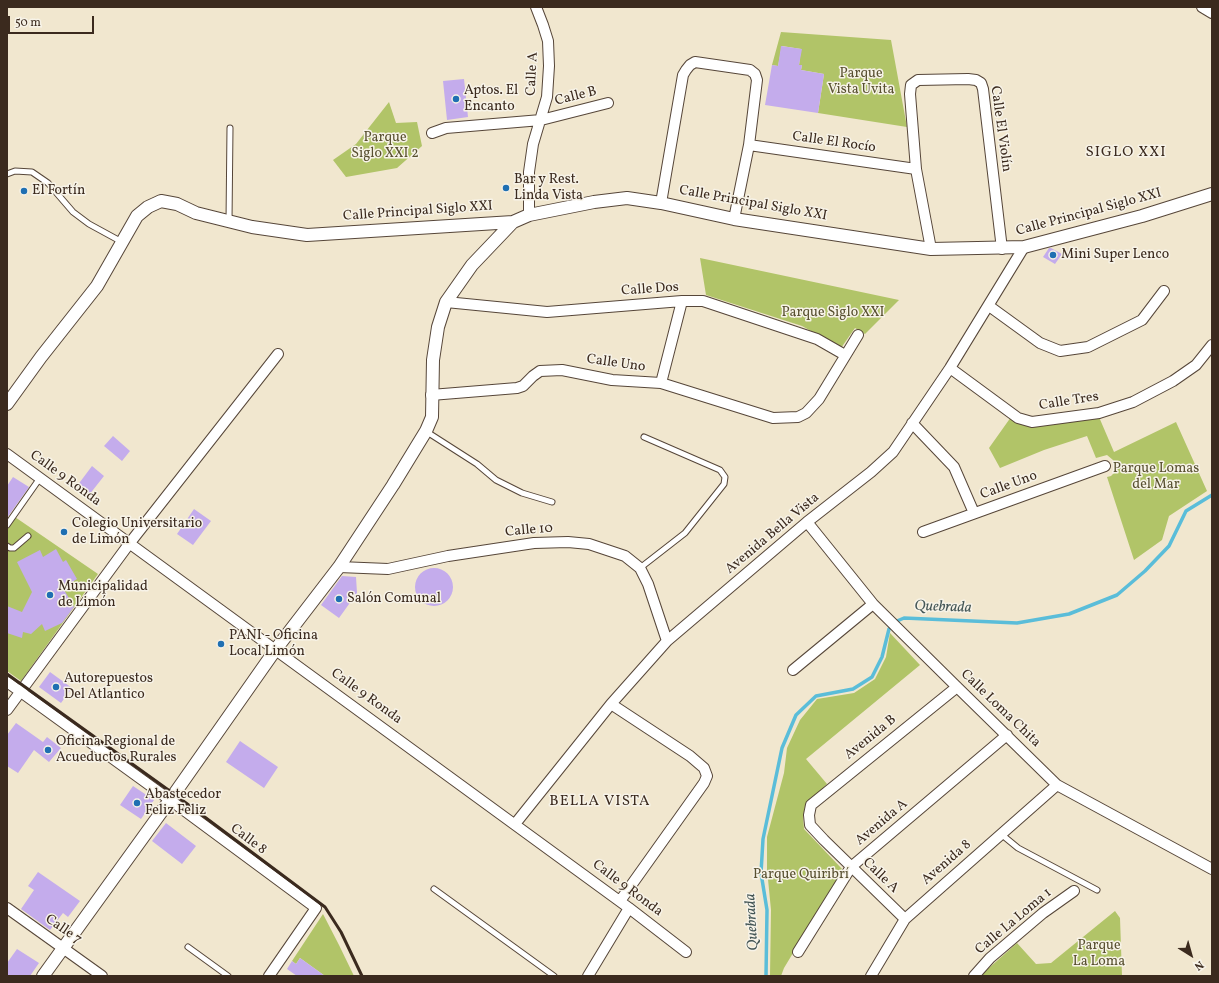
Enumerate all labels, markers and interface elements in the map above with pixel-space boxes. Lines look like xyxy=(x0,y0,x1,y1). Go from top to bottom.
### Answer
scale bar xyxy=(10,8,96,34)
text: 50 m xyxy=(15,15,41,31)
street label: Calle A xyxy=(523,52,543,96)
park label: Parque Vista Uvita xyxy=(828,66,894,98)
place label: Aptos. El Encanto xyxy=(464,83,518,116)
street label: Calle B xyxy=(553,84,599,110)
street label: Calle El Violín xyxy=(986,85,1014,173)
marker: Aptos. El Encanto xyxy=(451,94,461,104)
street label: Calle El Rocío xyxy=(791,129,877,157)
park label: Parque Siglo XXI 2 xyxy=(351,130,419,162)
district label: SIGLO XXI xyxy=(1085,144,1167,162)
place label: Bar y Rest. Linda Vista xyxy=(514,172,583,204)
place label: El Fortín xyxy=(32,183,85,199)
marker: Bar y Rest. Linda Vista xyxy=(501,183,511,193)
street label: Calle Principal Siglo XXI xyxy=(678,183,828,225)
street label: Calle Principal Siglo XXI xyxy=(1014,185,1164,241)
marker: El Fortín xyxy=(19,186,29,196)
street label: Calle Principal Siglo XXI xyxy=(343,198,493,226)
place label: Mini Super Lenco xyxy=(1061,247,1169,263)
marker: Mini Super Lenco xyxy=(1048,250,1058,260)
street label: Calle Dos xyxy=(621,280,679,300)
park label: Parque Siglo XXI xyxy=(781,305,885,321)
street label: Calle Uno xyxy=(586,352,646,376)
street label: Calle Tres xyxy=(1038,389,1100,415)
street label: Calle 9 Ronda xyxy=(26,448,104,510)
park label: Parque Lomas del Mar xyxy=(1113,461,1199,494)
street label: Calle Uno xyxy=(978,468,1040,504)
street label: Avenida Bella Vista xyxy=(723,490,823,578)
place label: Colegio Universitario de Limón xyxy=(72,516,202,548)
street label: Calle 10 xyxy=(504,521,554,541)
marker: Colegio Universitario de Limón xyxy=(59,527,69,537)
place label: Municipalidad de Limón xyxy=(58,579,148,612)
marker: Municipalidad de Limón xyxy=(45,590,55,600)
place label: Salón Comunal xyxy=(347,591,441,607)
marker: Salón Comunal xyxy=(334,594,344,604)
water label: Quebrada xyxy=(914,598,972,618)
place label: PANI - Oficina Local Limón xyxy=(229,628,318,660)
marker: PANI - Oficina Local Limón xyxy=(216,639,226,649)
street label: Calle 9 Ronda xyxy=(327,666,405,728)
street label: Calle Loma Chita xyxy=(956,667,1044,751)
place label: Autorepuestos Del Atlantico xyxy=(64,671,153,704)
marker: Autorepuestos Del Atlantico xyxy=(51,682,61,692)
street label: Avenida B xyxy=(842,712,900,764)
place label: Oficina Regional de Acueductos Rurales xyxy=(56,734,177,766)
marker: Oficina Regional de Acueductos Rurales xyxy=(43,745,53,755)
place label: Abastecedor Feliz Feliz xyxy=(145,787,221,820)
district label: BELLA VISTA xyxy=(549,793,651,811)
street label: Avenida A xyxy=(852,796,912,850)
marker: Abastecedor Feliz Feliz xyxy=(132,798,142,808)
street label: Calle 8 xyxy=(227,821,269,859)
street label: Avenida 8 xyxy=(919,837,975,889)
street label: Calle A xyxy=(858,855,902,897)
street label: Calle 9 Ronda xyxy=(588,857,666,921)
park label: Parque Quiribrí xyxy=(753,867,849,883)
street label: Calle La Loma 1 xyxy=(972,885,1056,959)
water label: Quebrada xyxy=(743,893,763,951)
street label: Calle 7 xyxy=(42,911,84,949)
north arrow xyxy=(1171,935,1211,975)
park label: Parque La Loma xyxy=(1073,938,1125,970)
text: N xyxy=(1191,957,1206,973)

